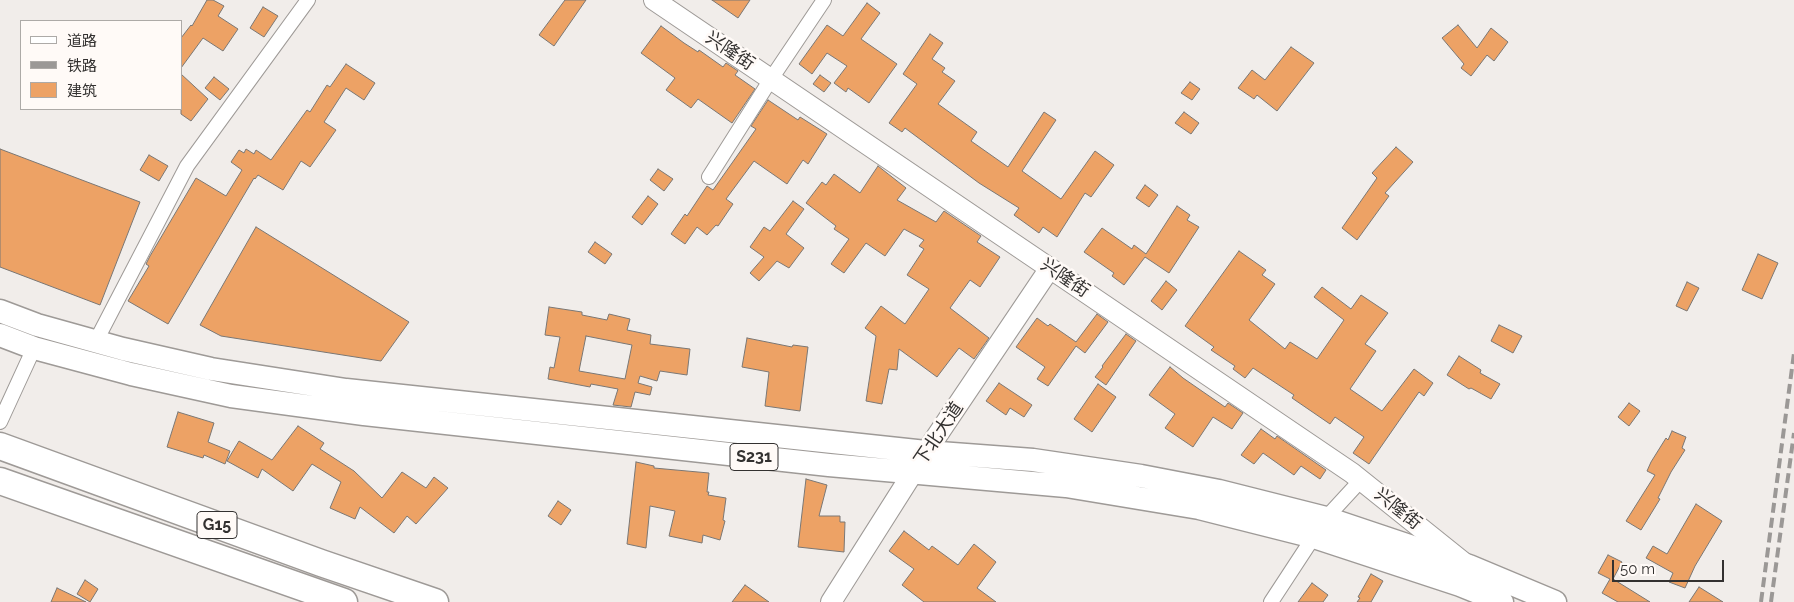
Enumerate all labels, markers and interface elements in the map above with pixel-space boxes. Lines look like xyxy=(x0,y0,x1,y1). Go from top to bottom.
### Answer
legend xyxy=(20,20,182,110)
street label: 兴隆街 xyxy=(702,27,758,75)
text: 道路 xyxy=(67,32,97,50)
text: 铁路 xyxy=(67,57,97,75)
text: 建筑 xyxy=(67,82,97,100)
street label: 兴隆街 xyxy=(1037,254,1093,302)
street label: 下北大道 xyxy=(910,398,968,470)
road number: S231 xyxy=(730,444,778,471)
street label: 兴隆街 xyxy=(1370,484,1426,534)
road number: G15 xyxy=(197,512,237,538)
scale bar xyxy=(1614,550,1726,582)
text: 50 m xyxy=(1620,560,1655,578)

